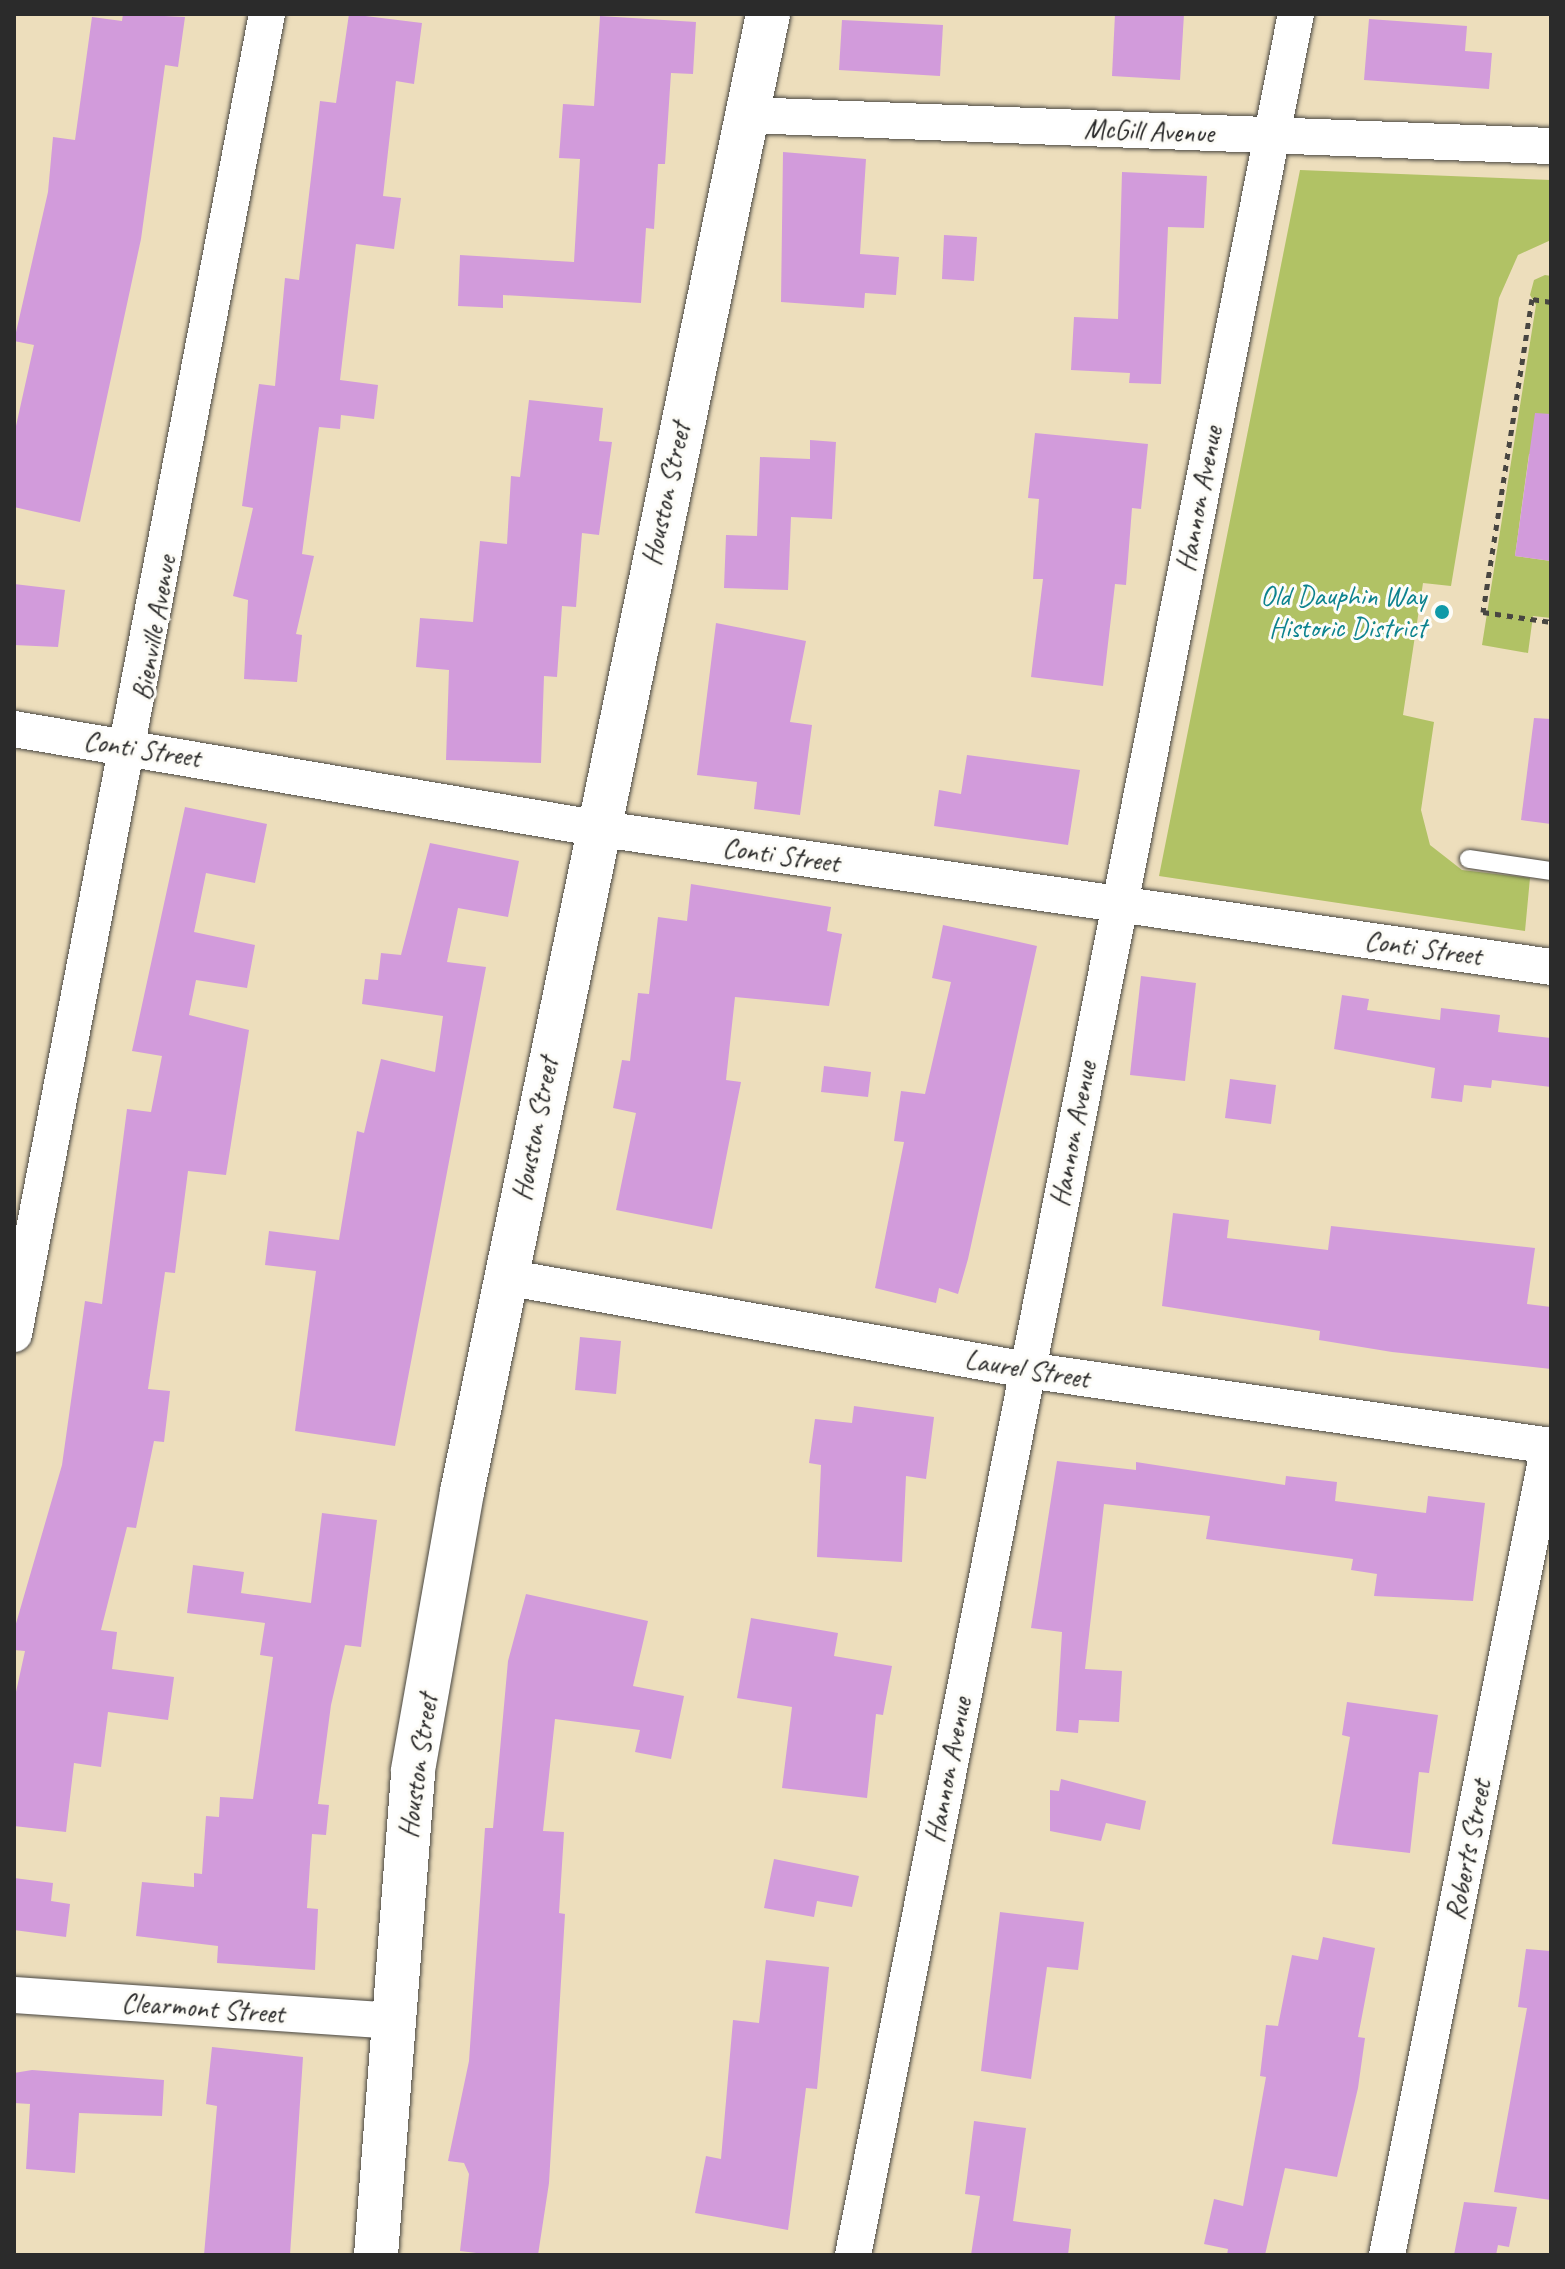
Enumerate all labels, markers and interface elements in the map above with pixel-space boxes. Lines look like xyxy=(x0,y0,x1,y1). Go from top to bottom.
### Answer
street label: McGill Avenue xyxy=(1084,112,1214,150)
street label: Houston Street xyxy=(634,420,698,568)
street label: Hannon Avenue xyxy=(1169,424,1229,574)
street label: Bienville Avenue xyxy=(125,553,183,703)
place label: Old Dauphin Way Historic District xyxy=(1261,579,1426,645)
marker: Old Dauphin Way Historic District xyxy=(1433,603,1451,621)
street label: Conti Street xyxy=(81,723,203,775)
street label: Conti Street xyxy=(720,830,842,880)
street label: Conti Street xyxy=(1362,923,1484,973)
street label: Houston Street xyxy=(505,1055,565,1203)
street label: Hannon Avenue xyxy=(1043,1059,1103,1209)
street label: Laurel Street xyxy=(962,1343,1092,1395)
street label: Houston Street xyxy=(391,1692,445,1840)
street label: Hannon Avenue xyxy=(918,1695,978,1845)
street label: Roberts Street xyxy=(1438,1777,1498,1923)
street label: Clearmont Street xyxy=(120,1986,286,2030)

